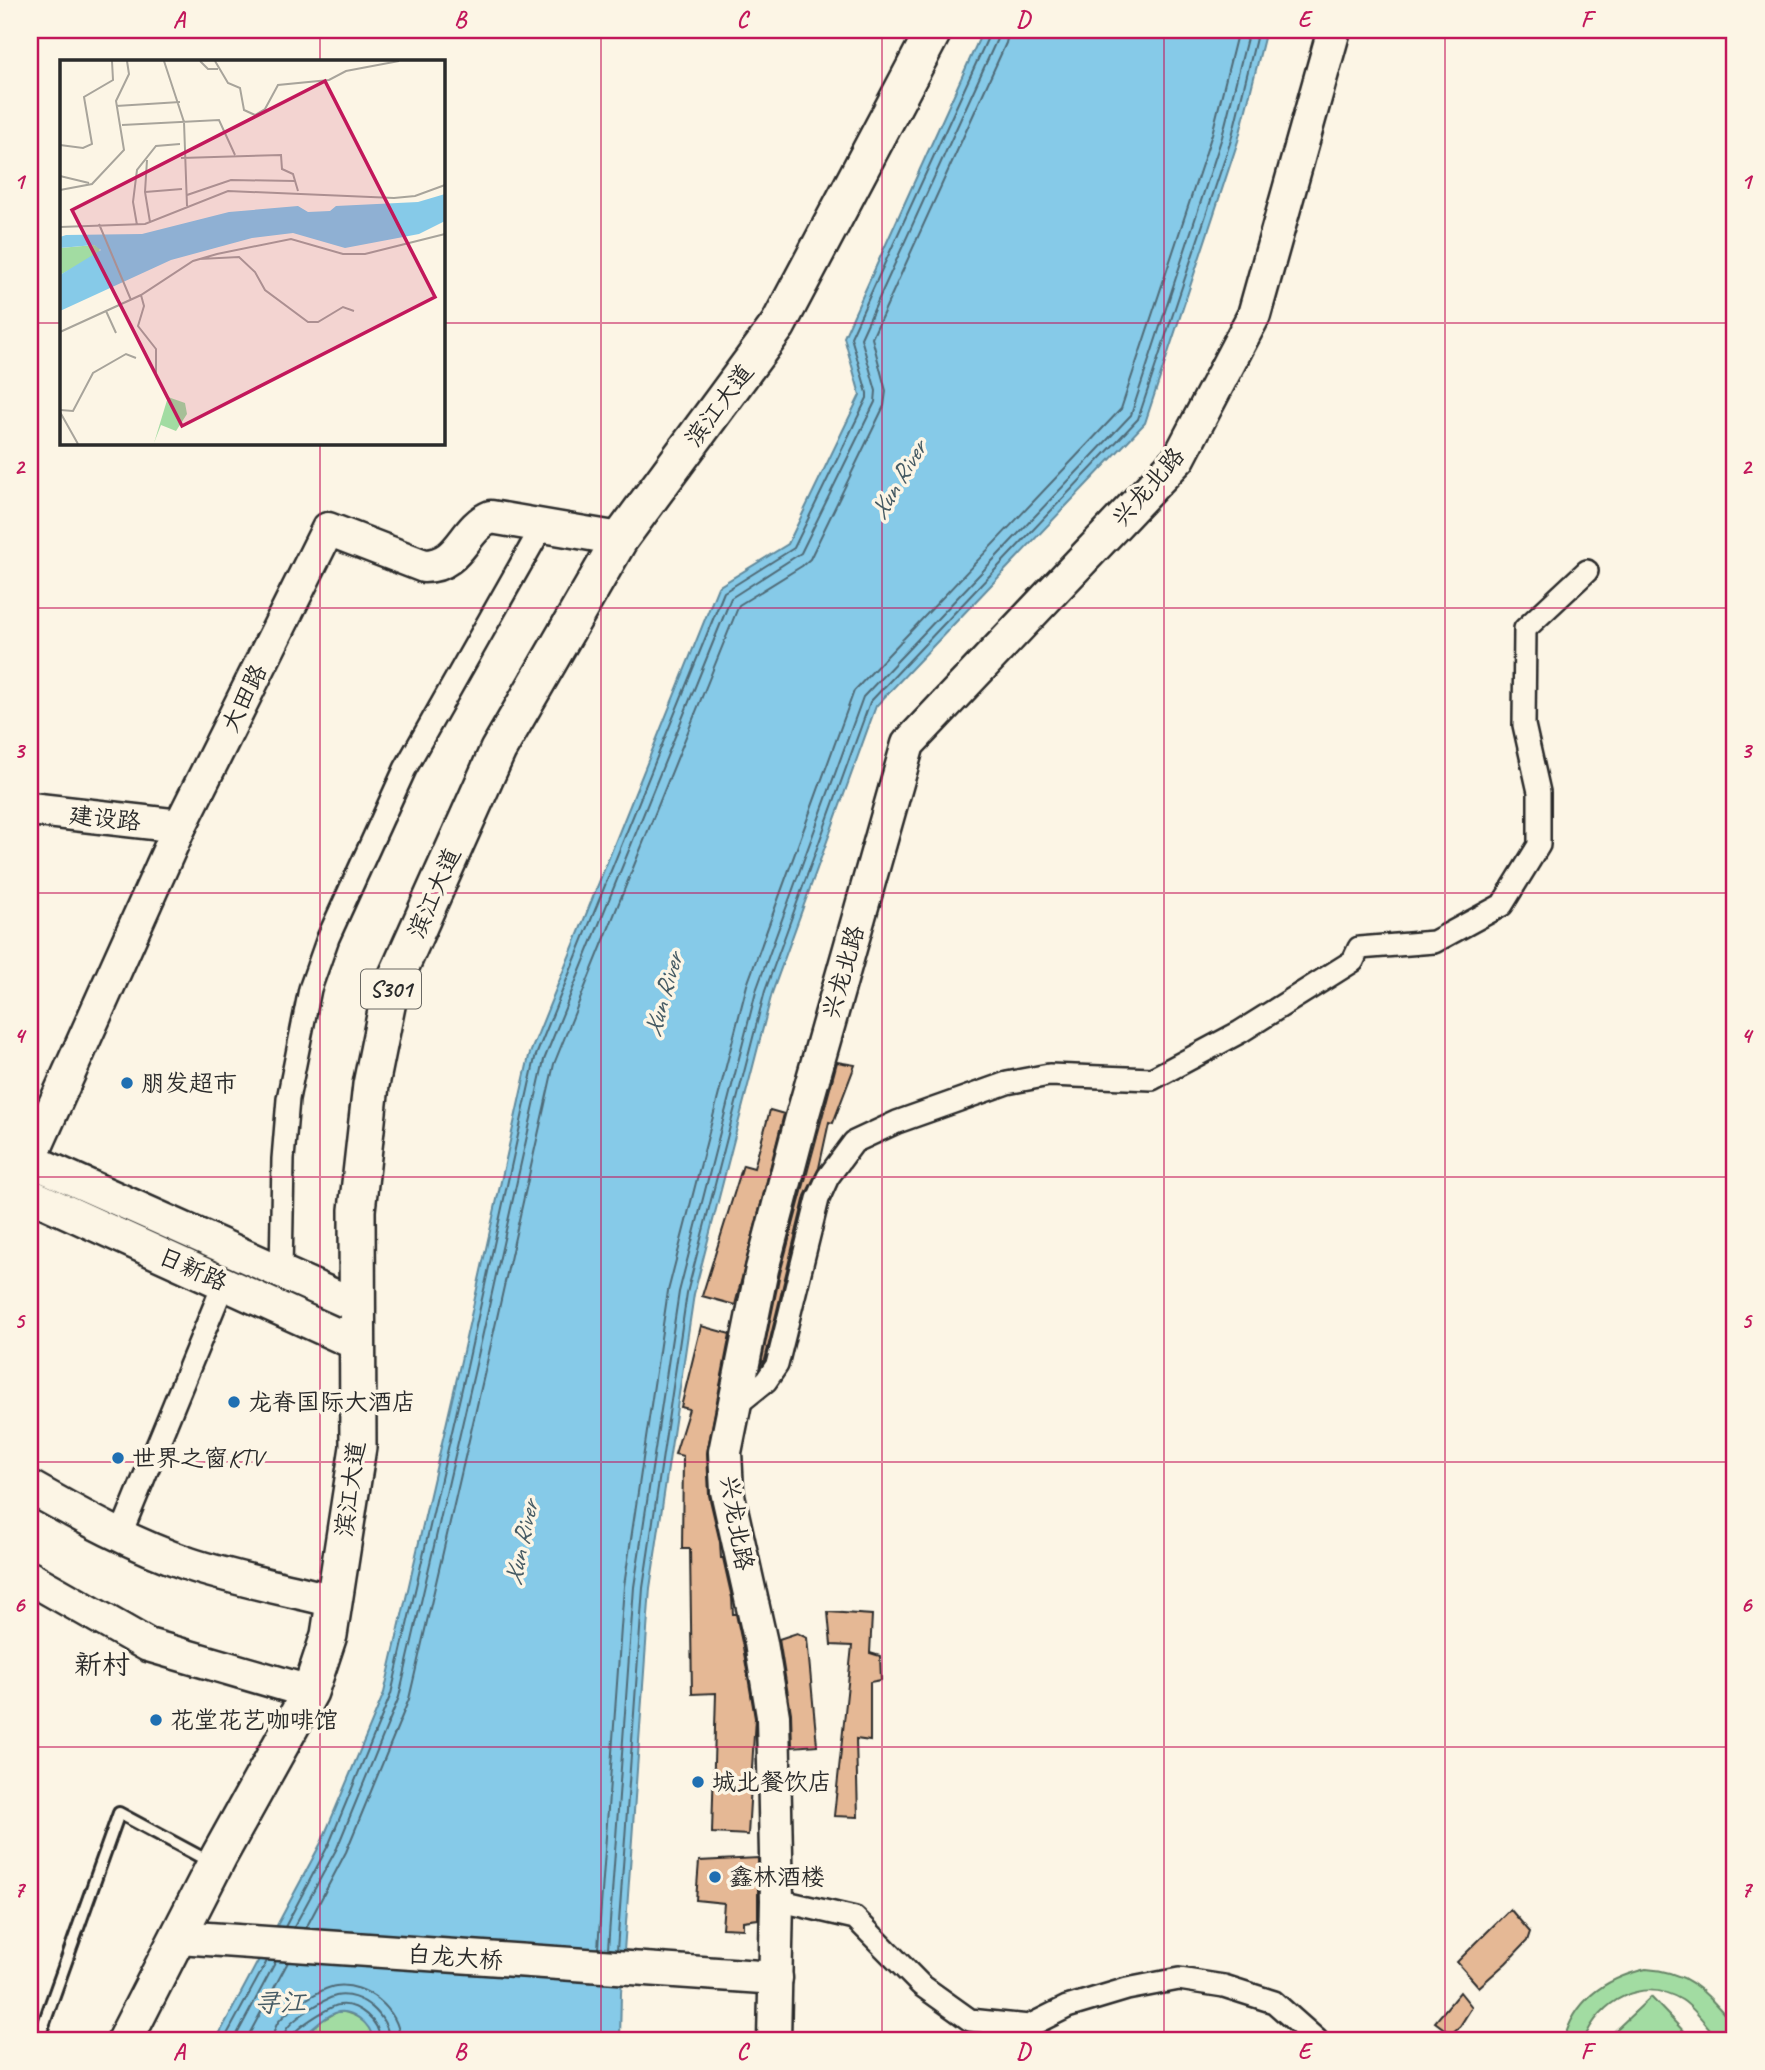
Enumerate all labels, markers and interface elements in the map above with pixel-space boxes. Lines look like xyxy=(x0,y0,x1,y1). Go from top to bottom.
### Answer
text: A xyxy=(173,5,187,34)
text: B xyxy=(454,5,468,34)
text: C xyxy=(737,5,751,34)
text: D xyxy=(1016,5,1032,34)
text: E xyxy=(1298,5,1314,34)
text: F xyxy=(1581,5,1597,34)
inset map xyxy=(60,60,444,444)
text: 1 xyxy=(14,167,27,196)
text: 1 xyxy=(1741,167,1754,196)
street label: 滨江大道 xyxy=(678,358,760,452)
water label: Xun River xyxy=(862,431,936,525)
street label: 兴龙北路 xyxy=(1105,441,1191,533)
text: 2 xyxy=(14,452,27,481)
text: 2 xyxy=(1741,452,1754,481)
street label: 大田路 xyxy=(215,659,273,737)
text: 3 xyxy=(14,736,27,765)
text: 3 xyxy=(1741,736,1754,765)
street label: 建设路 xyxy=(68,799,142,837)
street label: 滨江大道 xyxy=(401,843,467,943)
street label: 兴龙北路 xyxy=(815,922,871,1022)
water label: Xun River xyxy=(635,945,692,1040)
road number: S301 xyxy=(361,970,421,1008)
text: 4 xyxy=(14,1021,27,1050)
text: 4 xyxy=(1741,1021,1754,1050)
place label: 朋发超市 xyxy=(141,1068,237,1098)
marker: 朋发超市 xyxy=(119,1075,135,1091)
street label: 日新路 xyxy=(154,1241,232,1297)
text: 5 xyxy=(14,1306,26,1335)
text: 5 xyxy=(1741,1306,1753,1335)
place label: 龙脊国际大酒店 xyxy=(248,1387,416,1417)
marker: 龙脊国际大酒店 xyxy=(226,1394,242,1410)
street label: 滨江大道 xyxy=(328,1439,372,1539)
place label: 世界之窗KTV xyxy=(132,1443,267,1473)
marker: 世界之窗KTV xyxy=(110,1450,126,1466)
street label: 兴龙北路 xyxy=(714,1473,760,1573)
water label: Xun River xyxy=(496,1494,547,1588)
text: 6 xyxy=(14,1590,27,1619)
text: 6 xyxy=(1741,1590,1754,1619)
district label: 新村 xyxy=(74,1647,130,1682)
place label: 花堂花艺咖啡馆 xyxy=(170,1705,338,1735)
marker: 花堂花艺咖啡馆 xyxy=(148,1712,164,1728)
place label: 城北餐饮店 xyxy=(712,1767,832,1797)
marker: 城北餐饮店 xyxy=(690,1774,706,1790)
place label: 鑫林酒楼 xyxy=(729,1862,825,1892)
marker: 鑫林酒楼 xyxy=(707,1869,723,1885)
text: 7 xyxy=(14,1875,27,1904)
text: 7 xyxy=(1741,1875,1754,1904)
street label: 白龙大桥 xyxy=(406,1939,504,1975)
water label: 寻江 xyxy=(254,1986,307,2019)
text: A xyxy=(173,2037,187,2066)
text: B xyxy=(454,2037,468,2066)
text: C xyxy=(737,2037,751,2066)
text: D xyxy=(1016,2037,1032,2066)
text: E xyxy=(1298,2037,1314,2066)
text: F xyxy=(1581,2037,1597,2066)

